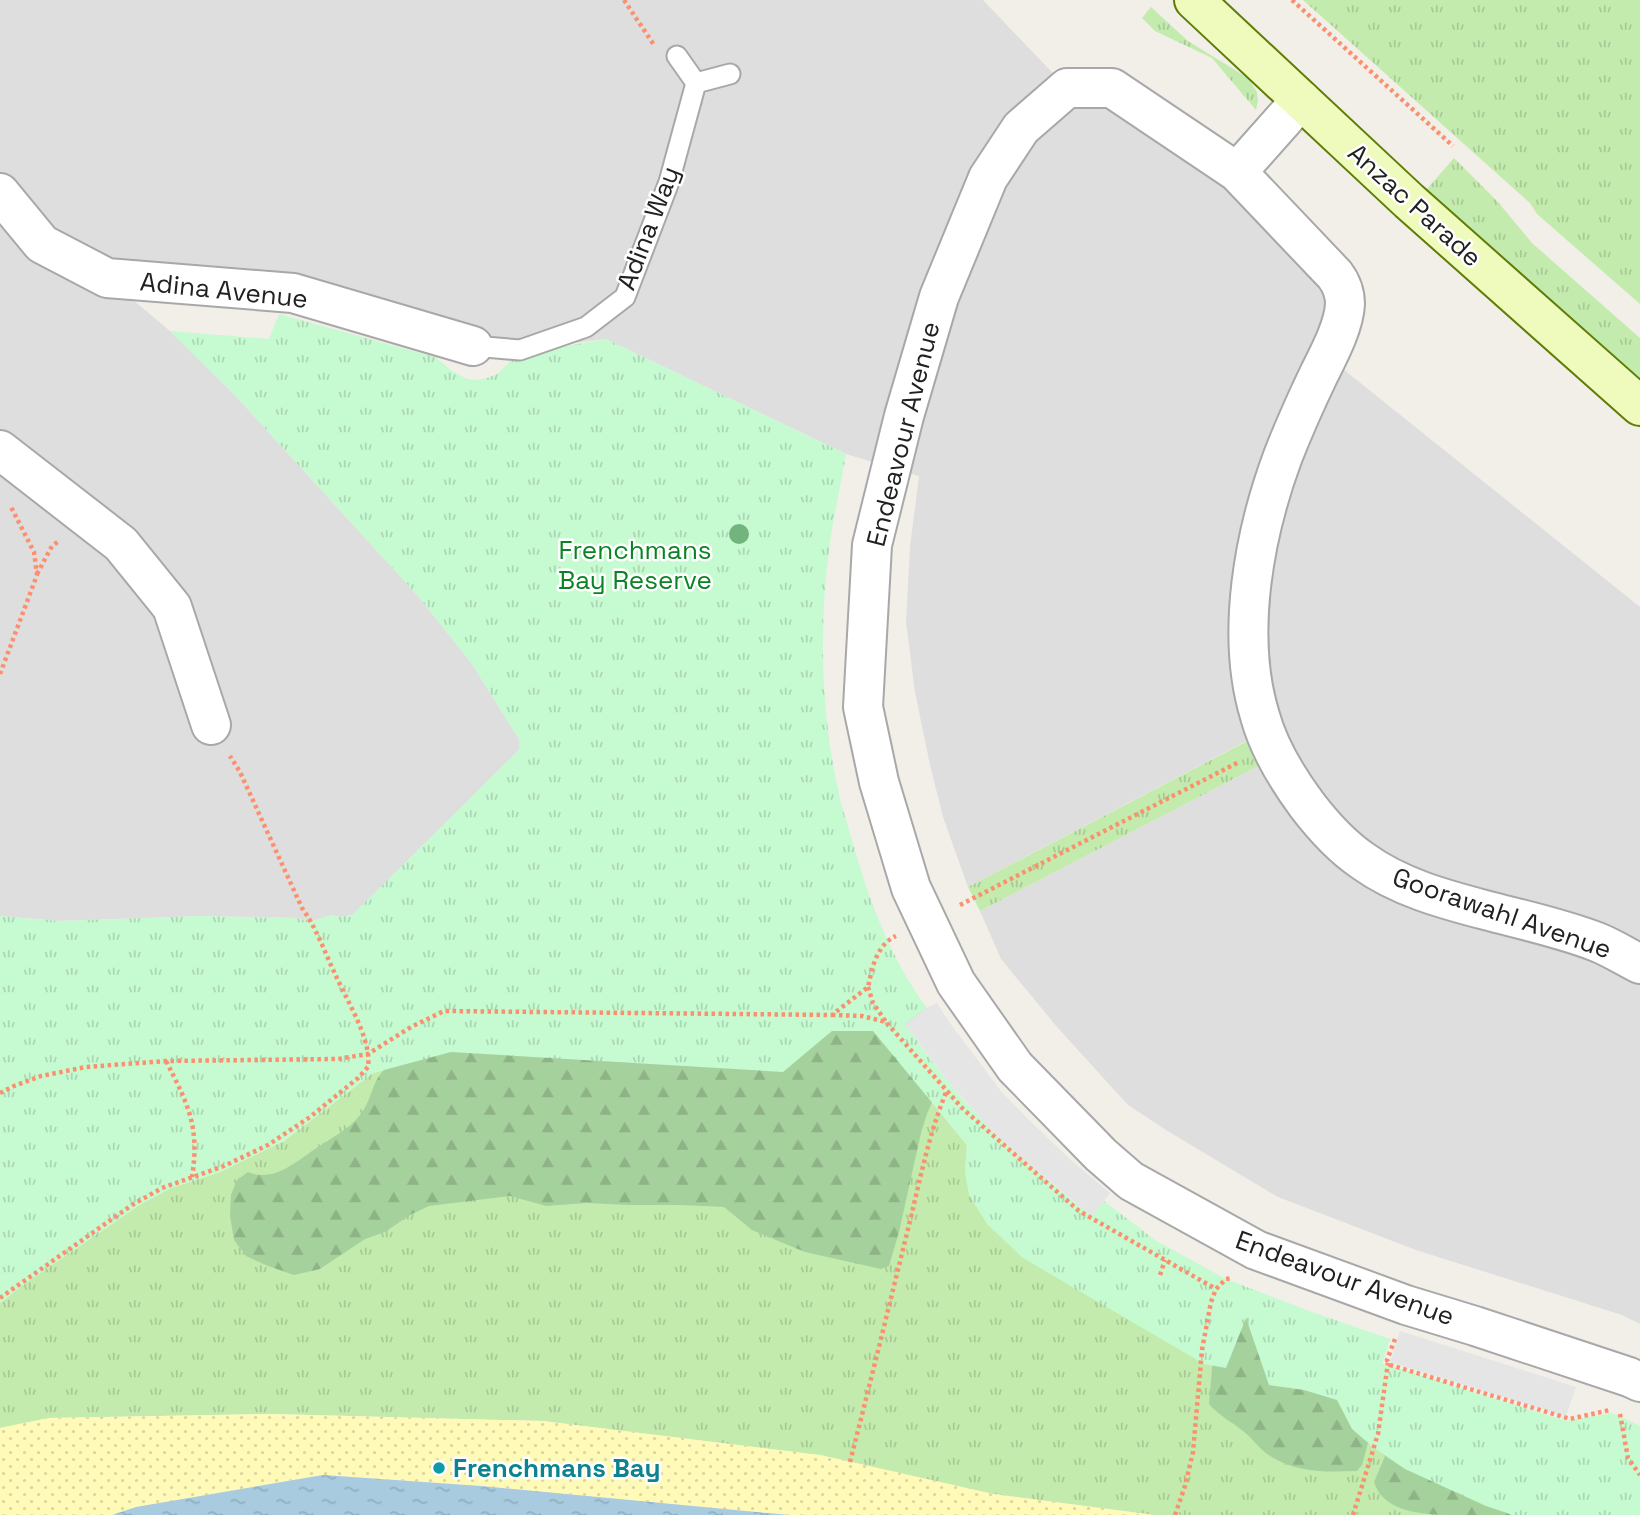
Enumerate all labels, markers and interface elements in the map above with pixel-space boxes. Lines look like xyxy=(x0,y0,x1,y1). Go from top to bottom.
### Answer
street label: Anzac Parade xyxy=(1341,136,1489,274)
street label: Adina Way xyxy=(609,161,687,295)
street label: Adina Avenue xyxy=(138,264,310,316)
street label: Endeavour Avenue xyxy=(859,318,947,550)
park label: Frenchmans Bay Reserve xyxy=(558,533,712,597)
street label: Goorawahl Avenue xyxy=(1388,860,1616,966)
street label: Endeavour Avenue xyxy=(1231,1223,1459,1333)
place label: Frenchmans Bay xyxy=(453,1451,660,1485)
marker: Frenchmans Bay xyxy=(431,1460,447,1476)

